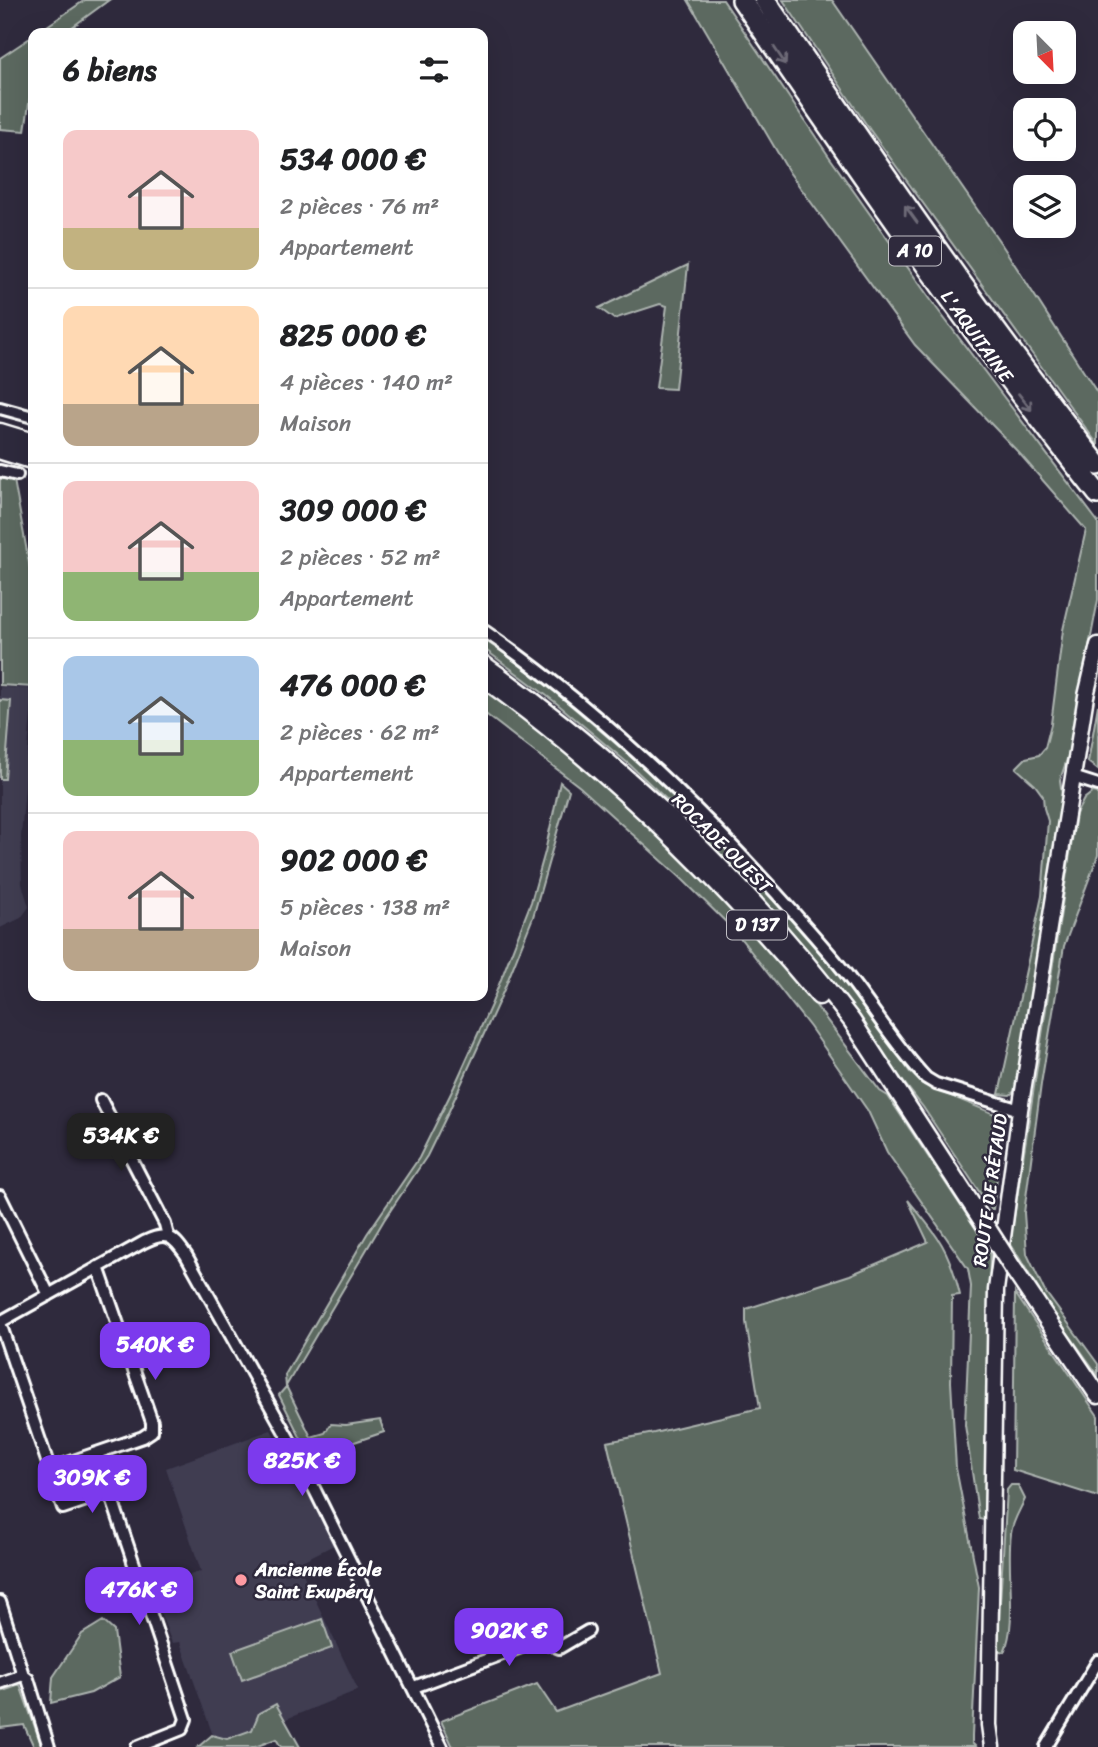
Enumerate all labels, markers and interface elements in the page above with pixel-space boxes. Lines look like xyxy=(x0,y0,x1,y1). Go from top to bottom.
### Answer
north arrow xyxy=(1013,21,1076,84)
map controls xyxy=(1013,21,1076,238)
text: 6 biens xyxy=(63,43,156,97)
one-way arrow xyxy=(773,46,787,66)
icon: filters xyxy=(415,51,453,89)
button: locate xyxy=(1013,98,1076,161)
text: 534 000 € xyxy=(280,132,426,186)
icon: home xyxy=(119,158,203,242)
button: layers xyxy=(1013,175,1076,238)
text: 2 pièces · 76 m² xyxy=(280,186,439,227)
one-way arrow xyxy=(903,205,918,224)
text: Appartement xyxy=(280,227,414,268)
road number: A 10 xyxy=(889,236,941,265)
street label: L'AQUITAINE xyxy=(932,283,1023,391)
text: 825 000 € xyxy=(280,308,426,362)
icon: home xyxy=(119,334,203,418)
text: 4 pièces · 140 m² xyxy=(280,362,453,403)
one-way arrow xyxy=(1018,392,1033,411)
text: Maison xyxy=(280,403,351,444)
text: 309 000 € xyxy=(280,483,426,537)
icon: home xyxy=(119,509,203,593)
text: 2 pièces · 52 m² xyxy=(280,537,440,578)
text: Appartement xyxy=(280,578,414,619)
text: 476 000 € xyxy=(280,658,425,712)
icon: home xyxy=(119,684,203,768)
text: 2 pièces · 62 m² xyxy=(280,712,439,753)
text: Appartement xyxy=(280,753,414,794)
street label: ROCADE OUEST xyxy=(664,785,781,902)
text: 902 000 € xyxy=(280,833,427,887)
icon: home xyxy=(119,859,203,943)
text: 5 pièces · 138 m² xyxy=(280,887,450,928)
road number: D 137 xyxy=(727,910,787,940)
text: Maison xyxy=(280,928,351,969)
street label: ROUTE DE RÉTAUD xyxy=(963,1111,1017,1269)
pin: 534K € xyxy=(64,1114,178,1173)
text: 534K € xyxy=(83,1115,159,1156)
pin: 540K € xyxy=(98,1322,212,1382)
text: 540K € xyxy=(116,1324,194,1365)
pin: 825K € xyxy=(245,1438,359,1498)
text: 825K € xyxy=(264,1440,340,1481)
pin: 309K € xyxy=(35,1456,149,1515)
text: 309K € xyxy=(54,1457,130,1498)
place label: Ancienne École Saint Exupéry xyxy=(254,1553,382,1608)
pin: 476K € xyxy=(82,1568,196,1627)
text: 476K € xyxy=(101,1569,177,1610)
marker: Ancienne École Saint Exupéry xyxy=(233,1572,249,1588)
pin: 902K € xyxy=(452,1608,566,1668)
text: 902K € xyxy=(470,1610,548,1651)

